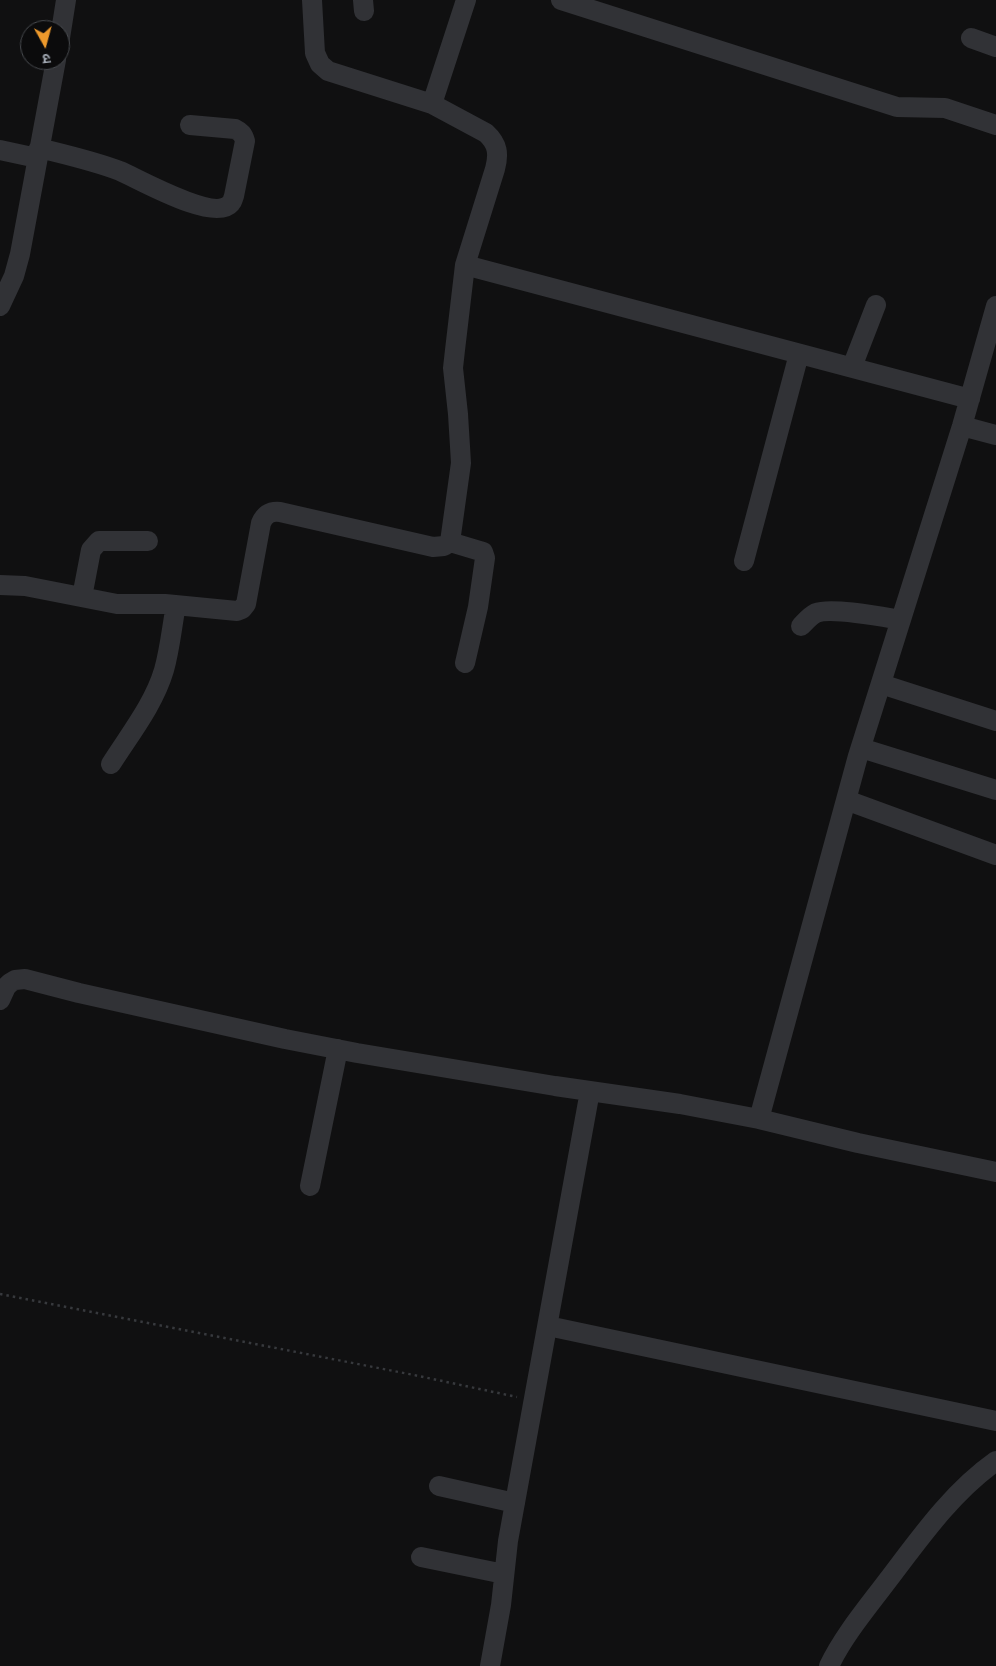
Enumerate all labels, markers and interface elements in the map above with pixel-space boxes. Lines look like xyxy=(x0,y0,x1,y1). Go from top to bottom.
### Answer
north arrow xyxy=(20,20,70,70)
text: उ xyxy=(42,50,52,68)

